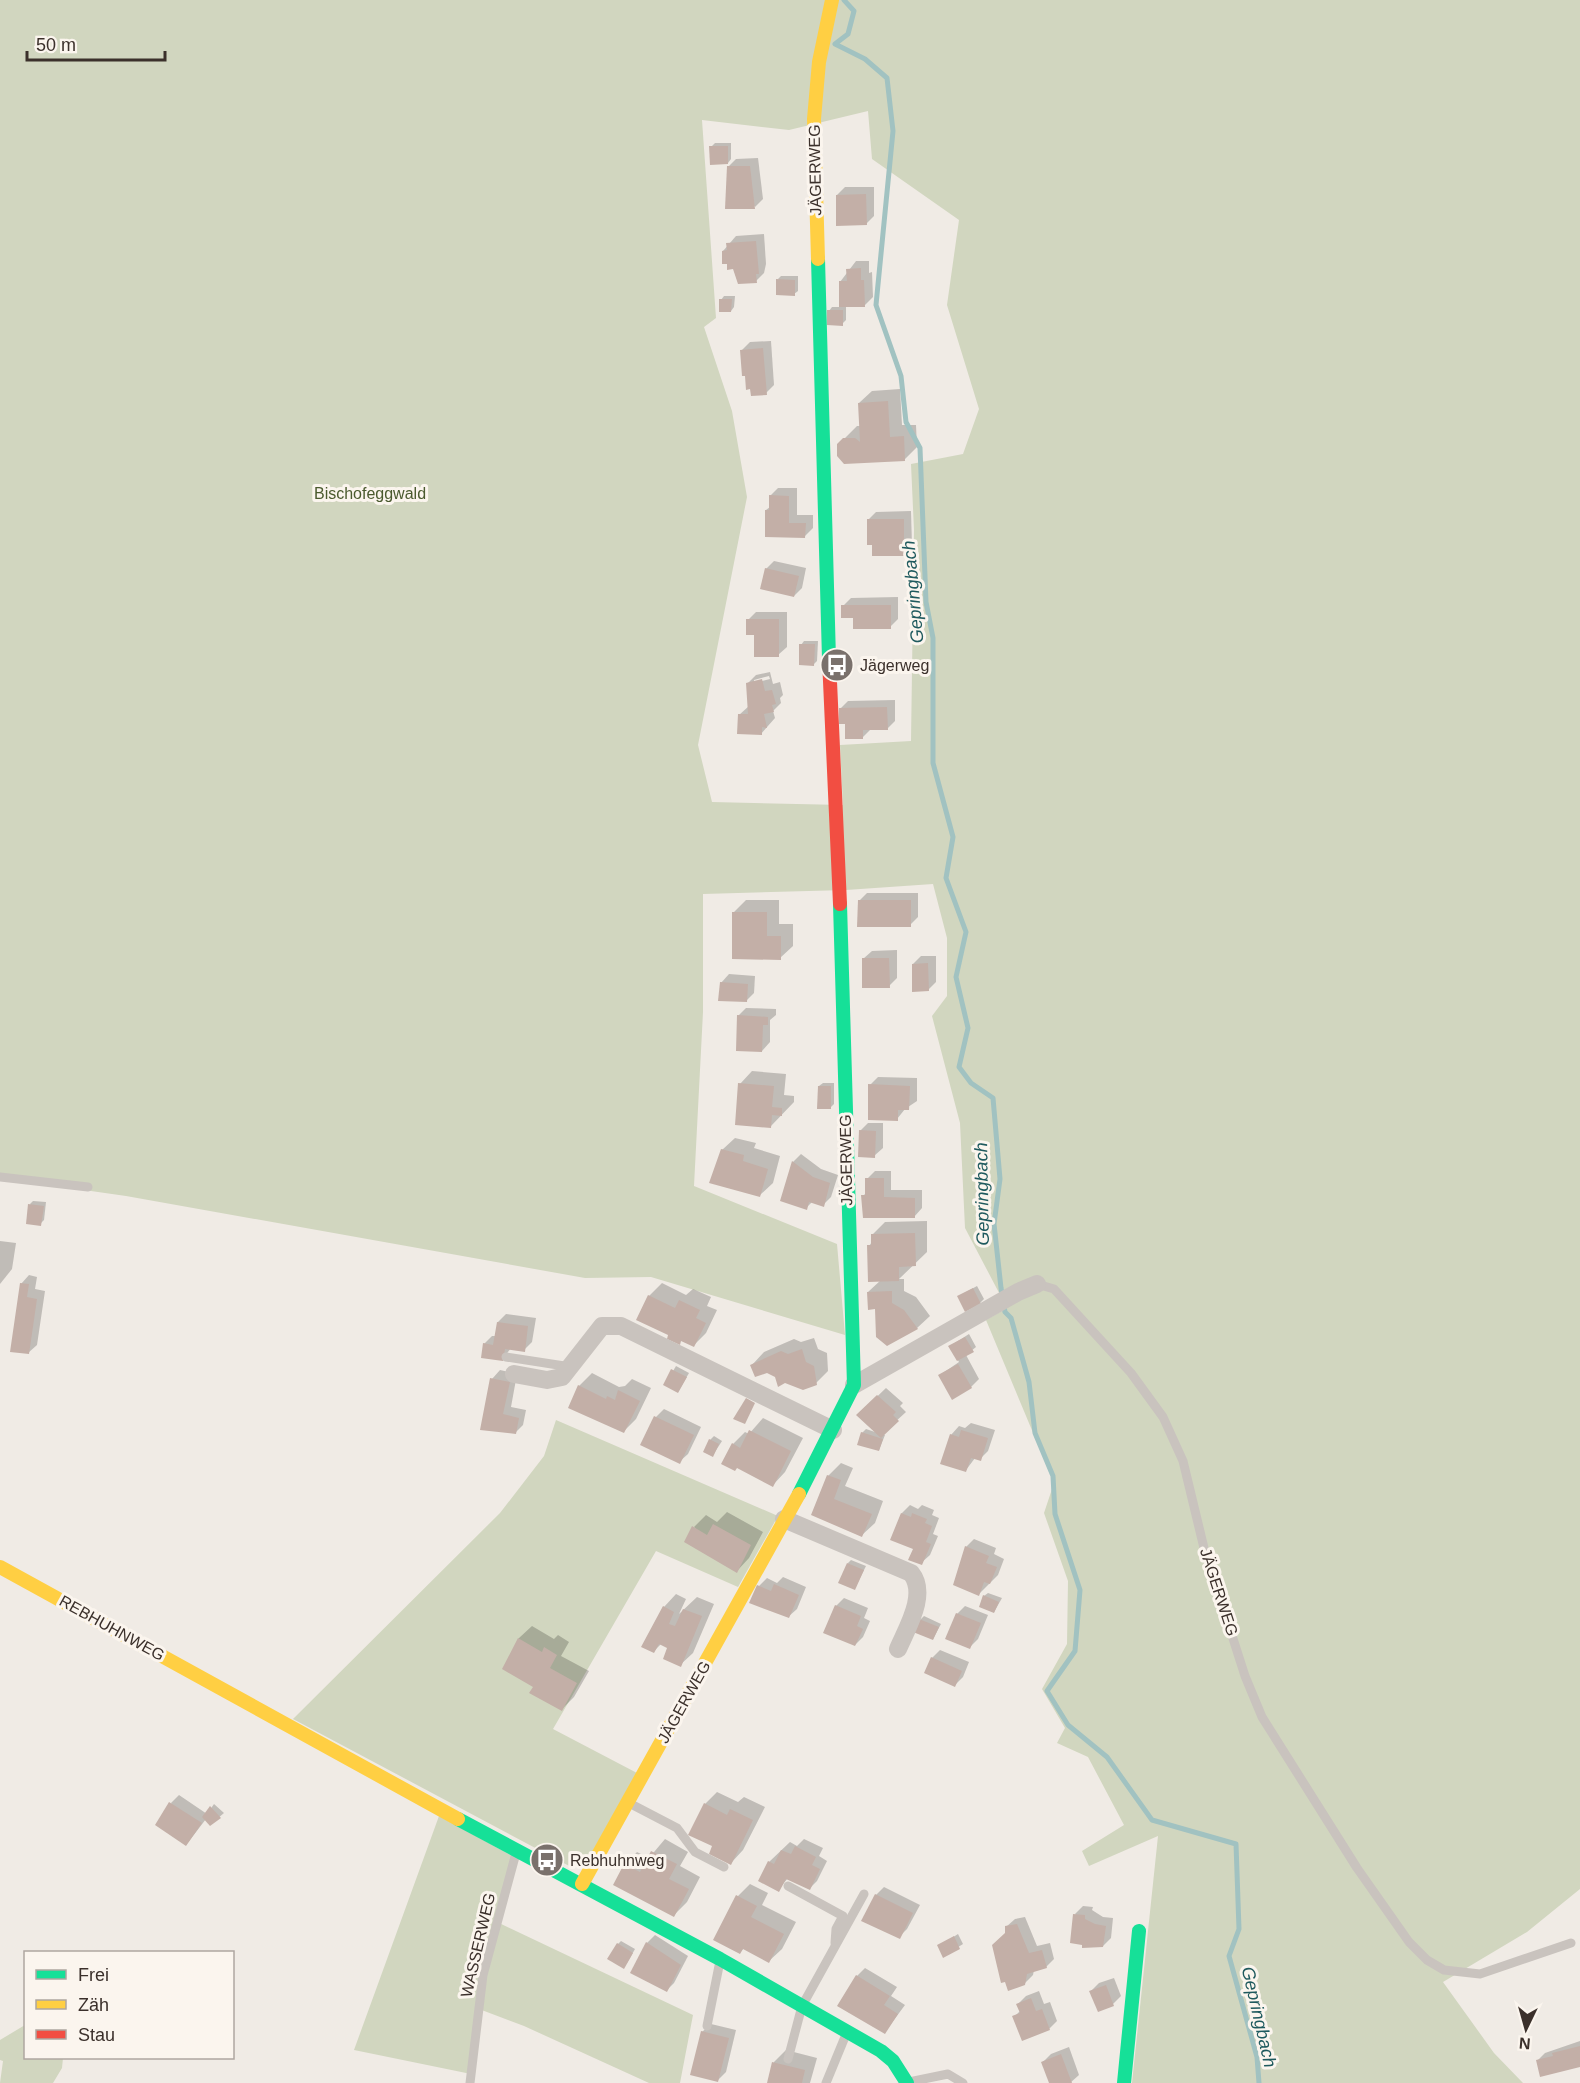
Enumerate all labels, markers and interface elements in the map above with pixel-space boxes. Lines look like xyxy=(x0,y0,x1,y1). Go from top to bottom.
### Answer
scale bar xyxy=(27,24,165,62)
text: 50 m xyxy=(36,35,76,55)
street label: JÄGERWEG xyxy=(806,124,824,216)
park label: Bischofeggwald xyxy=(314,485,426,502)
water label: Gepringbach xyxy=(899,540,927,644)
bus stop icon: Jägerweg xyxy=(819,647,855,683)
place label: Jägerweg xyxy=(860,657,929,674)
street label: JÄGERWEG xyxy=(837,1114,855,1206)
water label: Gepringbach xyxy=(971,1142,993,1246)
street label: JÄGERWEG xyxy=(1197,1546,1241,1638)
street label: REBHUHNWEG xyxy=(57,1592,167,1664)
street label: JÄGERWEG xyxy=(654,1658,714,1746)
bus stop icon: Rebhuhnweg xyxy=(529,1842,565,1878)
place label: Rebhuhnweg xyxy=(570,1852,664,1869)
street label: WASSERWEG xyxy=(458,1891,498,1999)
legend xyxy=(24,1951,234,2059)
text: Frei xyxy=(78,1965,109,1985)
water label: Gepringbach xyxy=(1238,1965,1280,2069)
text: Zäh xyxy=(78,1995,109,2015)
north arrow xyxy=(1496,1999,1556,2059)
text: Stau xyxy=(78,2025,115,2045)
text: N xyxy=(1518,2034,1531,2052)

